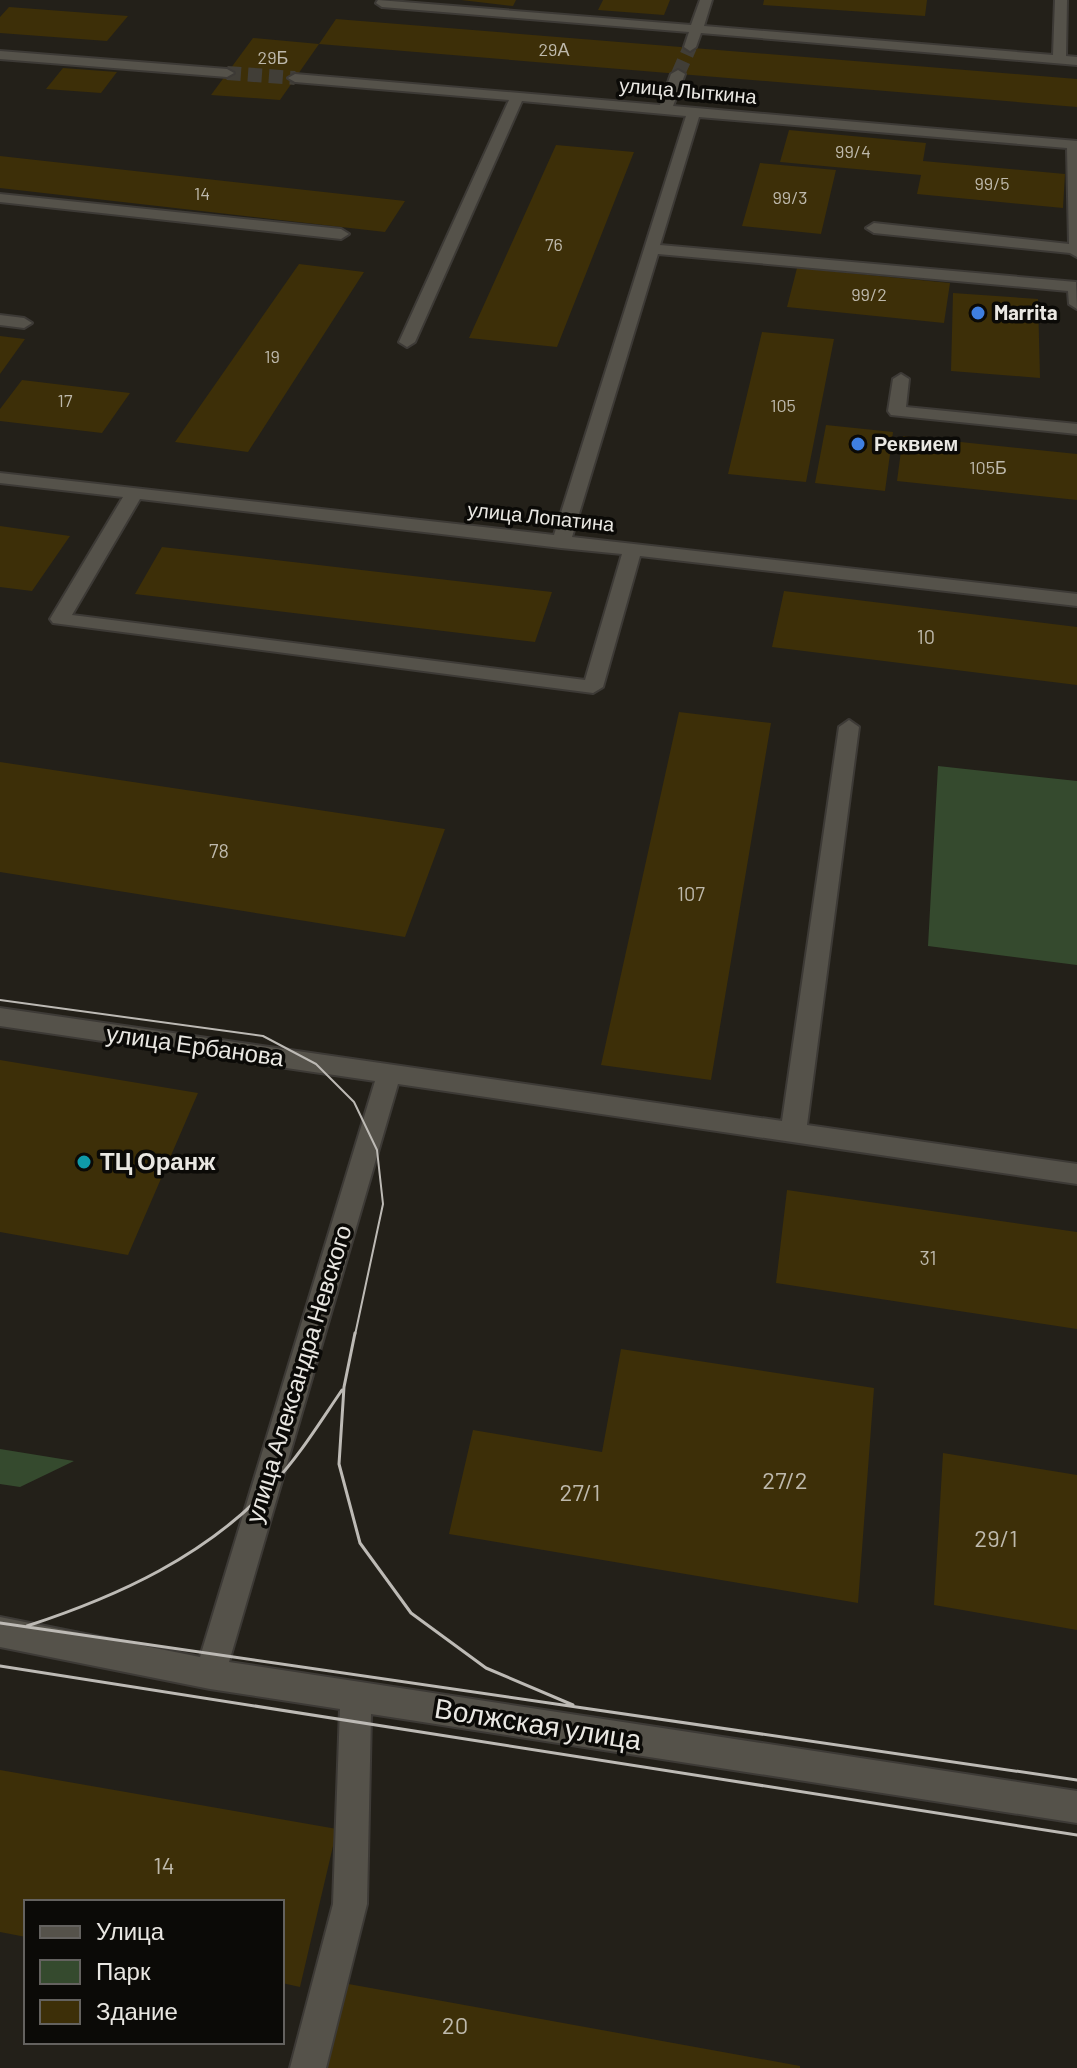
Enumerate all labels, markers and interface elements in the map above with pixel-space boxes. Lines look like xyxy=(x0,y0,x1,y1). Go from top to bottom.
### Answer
house number: 29А xyxy=(538,38,570,60)
house number: 29Б xyxy=(258,46,288,68)
street label: улица Лыткина xyxy=(618,72,759,108)
house number: 99/4 xyxy=(835,140,871,162)
house number: 99/5 xyxy=(974,172,1010,194)
house number: 14 xyxy=(194,182,210,204)
house number: 99/3 xyxy=(772,186,808,208)
house number: 76 xyxy=(545,233,563,255)
house number: 99/2 xyxy=(851,283,887,305)
place label: Marrita xyxy=(994,300,1057,324)
marker: Marrita xyxy=(969,304,987,322)
house number: 19 xyxy=(264,345,280,367)
house number: 17 xyxy=(58,389,73,411)
house number: 105 xyxy=(770,394,796,416)
place label: Реквием xyxy=(874,431,958,455)
marker: Реквием xyxy=(849,435,867,453)
house number: 105Б xyxy=(969,456,1007,478)
street label: улица Лопатина xyxy=(467,496,616,536)
house number: 10 xyxy=(917,624,935,648)
house number: 78 xyxy=(209,838,229,862)
house number: 107 xyxy=(677,881,705,905)
street label: улица Ербанова xyxy=(105,1018,287,1071)
place label: ТЦ Оранж xyxy=(100,1146,216,1175)
marker: ТЦ Оранж xyxy=(75,1153,93,1171)
street label: улица Александра Невского xyxy=(238,1221,357,1526)
house number: 31 xyxy=(919,1245,937,1269)
house number: 27/2 xyxy=(762,1465,808,1494)
house number: 27/1 xyxy=(560,1477,600,1506)
house number: 29/1 xyxy=(974,1523,1018,1552)
street label: Волжская улица xyxy=(432,1690,644,1756)
house number: 14 xyxy=(153,1850,175,1879)
legend xyxy=(24,1900,284,2044)
text: Улица xyxy=(96,1916,165,1945)
text: Парк xyxy=(96,1956,151,1985)
text: Здание xyxy=(96,1996,178,2025)
house number: 20 xyxy=(442,2010,468,2039)

